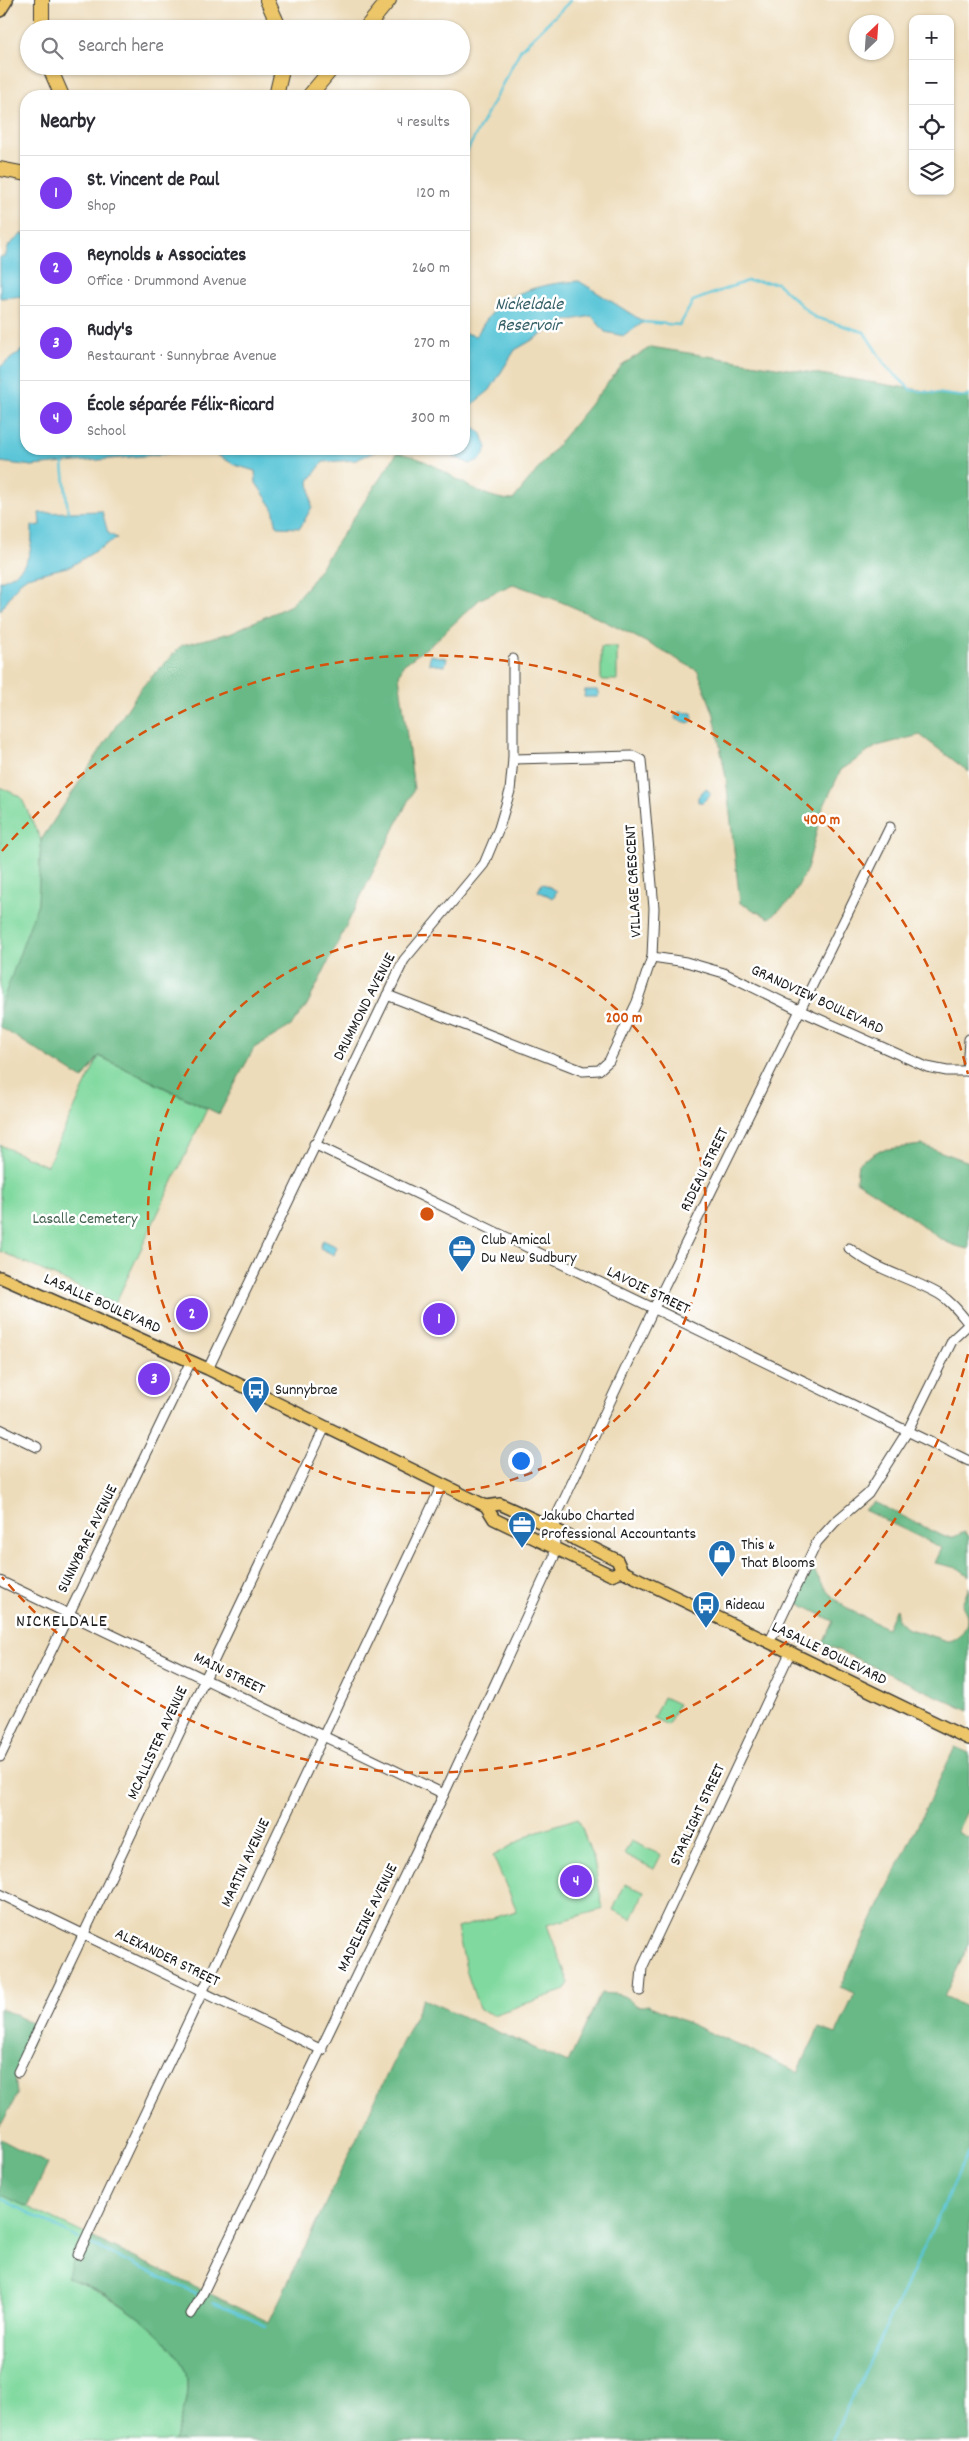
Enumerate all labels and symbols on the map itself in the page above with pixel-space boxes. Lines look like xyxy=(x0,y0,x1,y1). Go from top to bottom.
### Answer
north arrow xyxy=(849,15,894,60)
water label: Nickeldale Reservoir xyxy=(495,293,564,339)
text: 400 m xyxy=(804,810,840,832)
street label: VILLAGE CRESCENT xyxy=(620,823,648,938)
street label: DRUMMOND AVENUE xyxy=(328,949,402,1065)
street label: GRANDVIEW BOULEVARD xyxy=(747,959,887,1041)
text: 200 m xyxy=(606,1008,642,1030)
street label: RIDEAU STREET xyxy=(675,1124,735,1216)
centre of rings xyxy=(418,1205,436,1223)
park label: Lasalle Cemetery xyxy=(33,1208,138,1231)
place label: Club Amical Du New Sudbury xyxy=(481,1229,577,1270)
office icon: Club Amical Du New Sudbury xyxy=(447,1234,477,1273)
street label: LAVOIE STREET xyxy=(602,1261,694,1321)
street label: LASALLE BOULEVARD xyxy=(40,1268,164,1340)
pin: 2 xyxy=(176,1295,208,1333)
pin: 1 xyxy=(423,1300,455,1338)
pin: 3 xyxy=(138,1360,170,1398)
bus stop icon: Sunnybrae xyxy=(241,1375,271,1414)
place label: Sunnybrae xyxy=(275,1379,338,1402)
your location xyxy=(508,1448,534,1474)
street label: SUNNYBRAE AVENUE xyxy=(52,1480,125,1597)
place label: Jakubo Charted Professional Accountants xyxy=(541,1505,697,1546)
office icon: Jakubo Charted Professional Accountants xyxy=(507,1510,537,1549)
place label: This & That Blooms xyxy=(741,1534,815,1575)
shop icon: This & That Blooms xyxy=(707,1539,737,1578)
bus stop icon: Rideau xyxy=(691,1590,721,1629)
place label: Rideau xyxy=(725,1594,765,1617)
district label: NICKELDALE xyxy=(16,1610,108,1635)
street label: LASALLE BOULEVARD xyxy=(767,1616,891,1692)
street label: MAIN STREET xyxy=(189,1647,269,1701)
street label: MCALLISTER AVENUE xyxy=(122,1682,195,1804)
street label: STARLIGHT STREET xyxy=(664,1760,732,1870)
street label: MARTIN AVENUE xyxy=(215,1814,277,1911)
street label: MADELEINE AVENUE xyxy=(332,1859,404,1976)
pin: 4 xyxy=(560,1862,592,1900)
street label: ALEXANDER STREET xyxy=(111,1923,224,1994)

